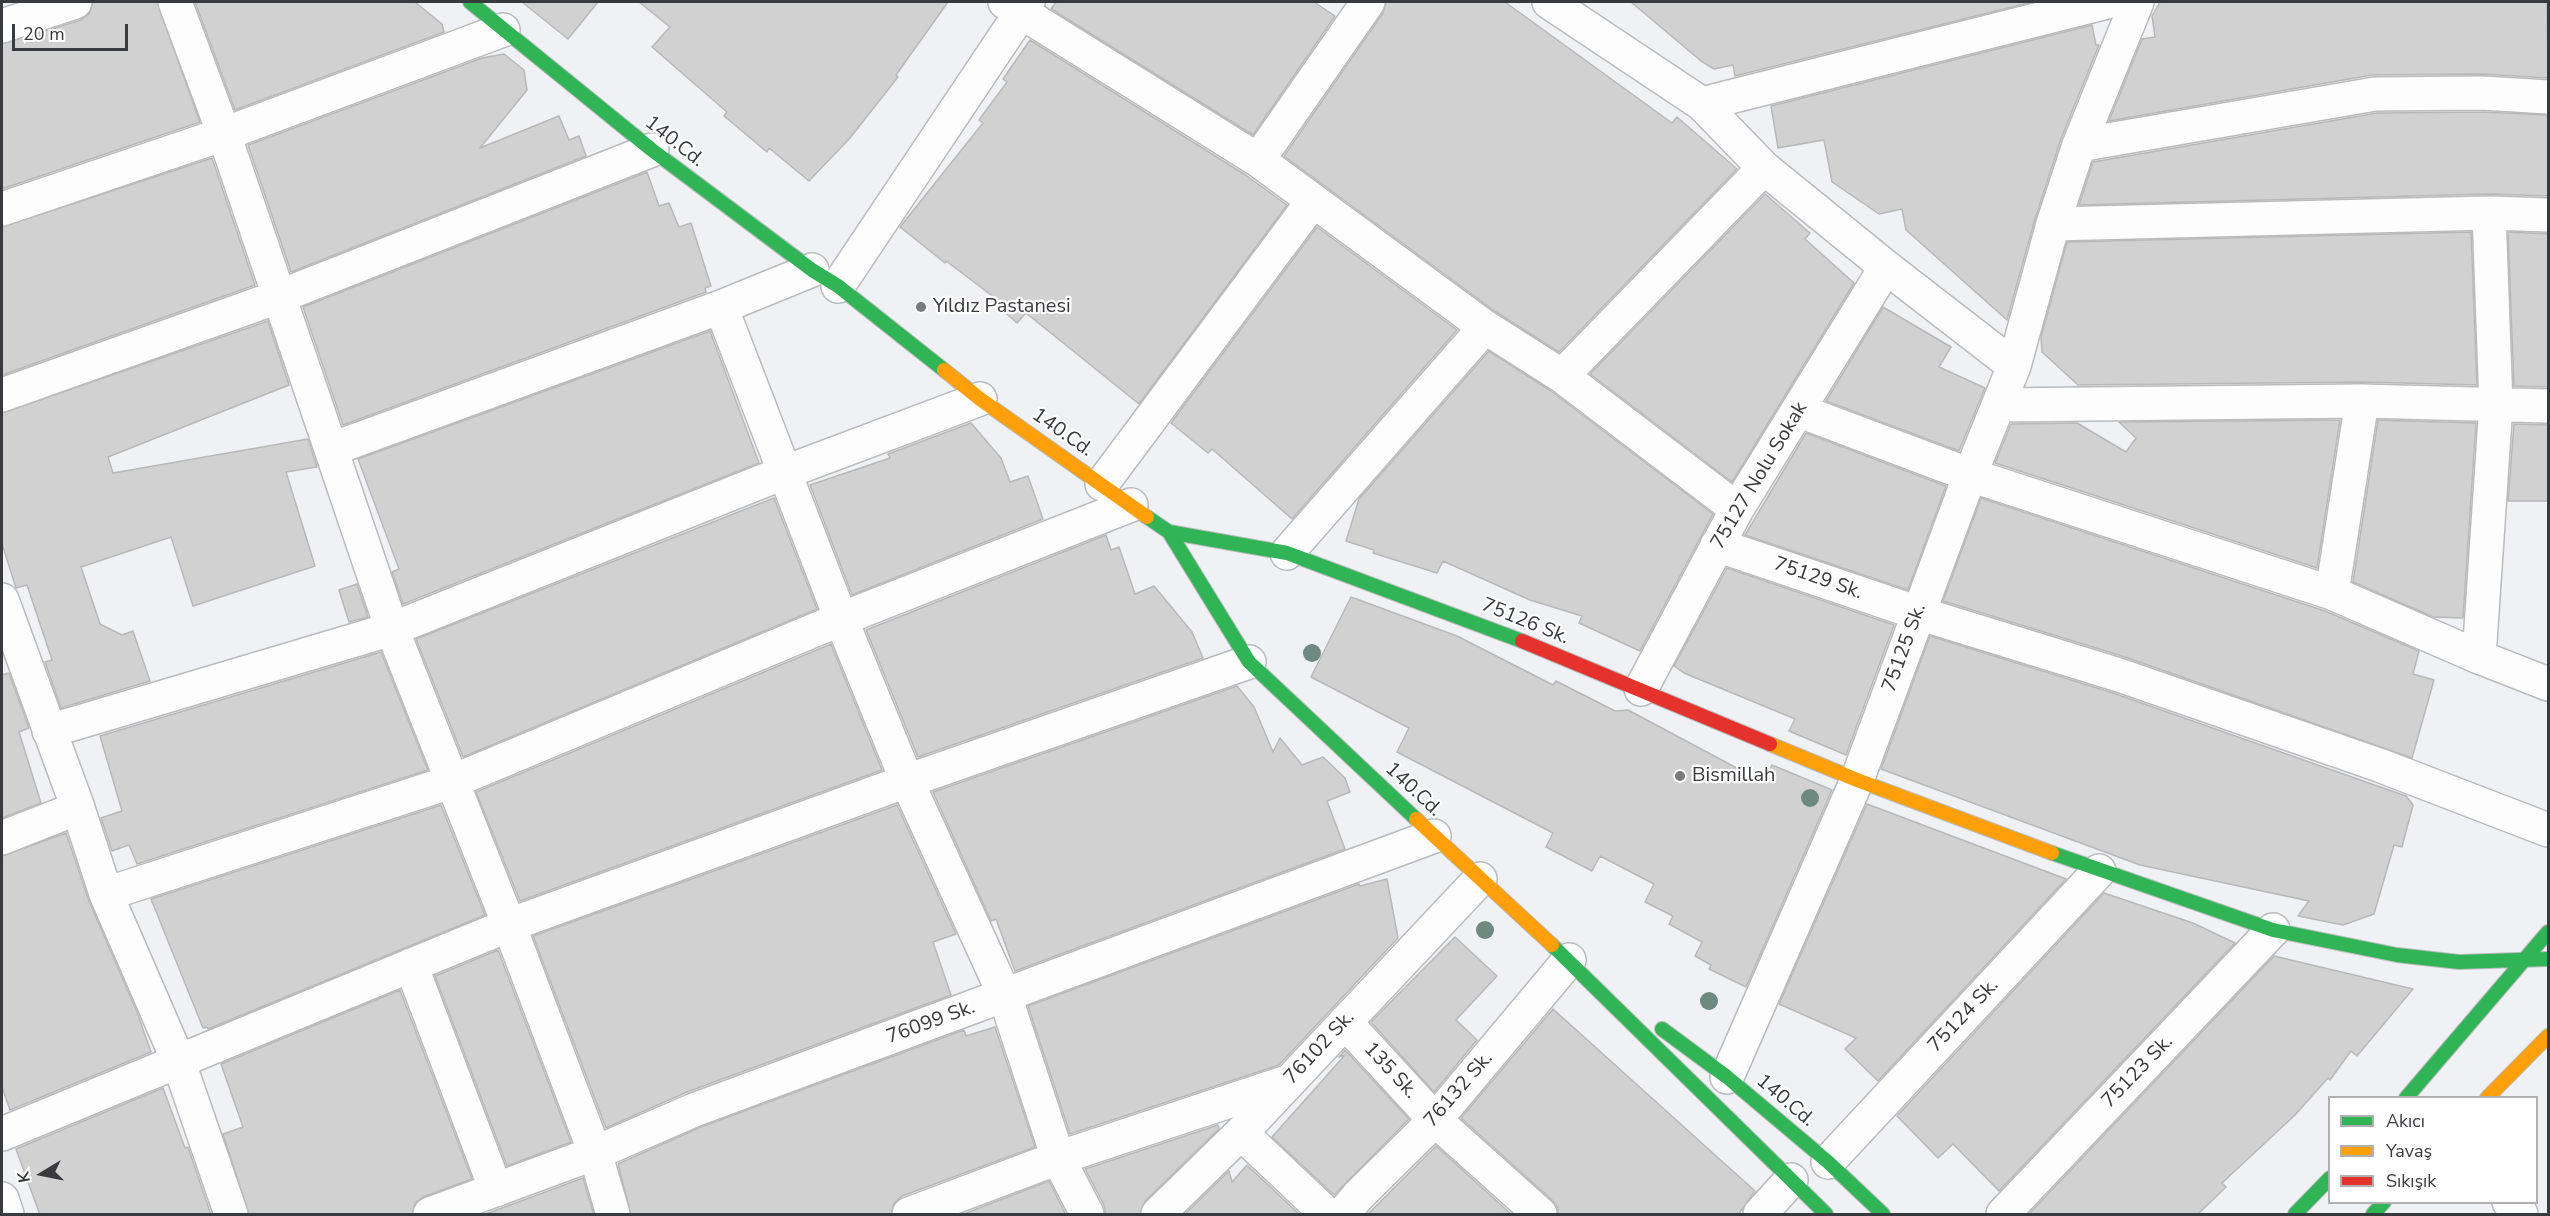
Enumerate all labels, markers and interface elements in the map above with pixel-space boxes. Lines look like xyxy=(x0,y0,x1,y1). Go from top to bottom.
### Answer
scale bar xyxy=(15,12,130,50)
text: 20 m xyxy=(23,22,65,46)
street label: 140.Cd. xyxy=(639,111,709,173)
place label: Yıldız Pastanesi xyxy=(933,295,1071,319)
marker: Yıldız Pastanesi xyxy=(914,300,928,314)
street label: 75127 Nolu Sokak xyxy=(1707,398,1813,554)
street label: 140.Cd. xyxy=(1027,403,1097,463)
street label: 75129 Sk. xyxy=(1770,553,1866,605)
street label: 75126 Sk. xyxy=(1478,594,1572,650)
street label: 75125 Sk. xyxy=(1878,601,1932,695)
street label: 140.Cd. xyxy=(1380,758,1446,822)
place label: Bismillah xyxy=(1692,764,1775,788)
marker: Bismillah xyxy=(1673,769,1687,783)
street label: 75124 Sk. xyxy=(1924,974,2004,1058)
street label: 76099 Sk. xyxy=(884,996,978,1050)
street label: 76102 Sk. xyxy=(1280,1006,1360,1090)
street label: 75123 Sk. xyxy=(2097,1030,2179,1114)
street label: 135 Sk. xyxy=(1358,1038,1422,1104)
street label: 76132 Sk. xyxy=(1420,1047,1498,1133)
street label: 140.Cd. xyxy=(1751,1070,1819,1132)
legend xyxy=(2328,1096,2538,1204)
text: Akıcı xyxy=(2386,1109,2425,1133)
text: Yavaş xyxy=(2386,1139,2432,1163)
north arrow xyxy=(12,1144,72,1204)
text: Sıkışık xyxy=(2386,1169,2436,1193)
text: K xyxy=(13,1170,36,1184)

